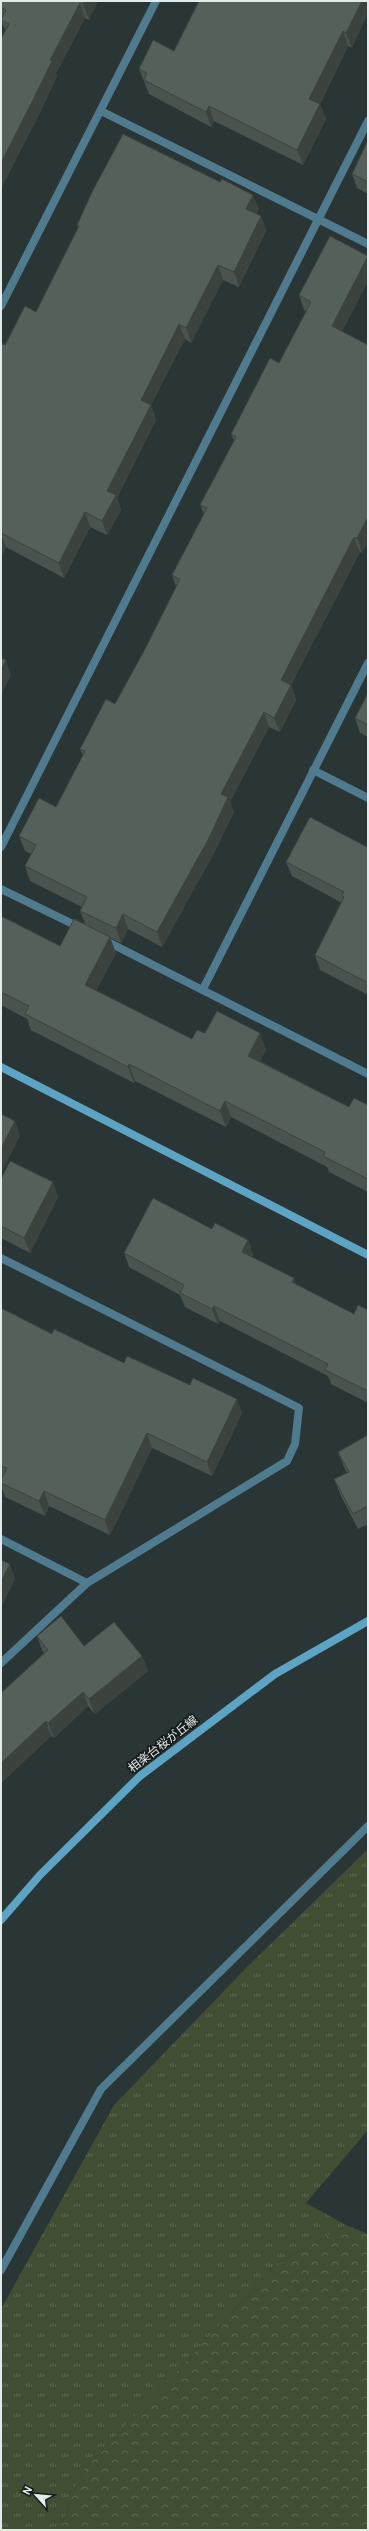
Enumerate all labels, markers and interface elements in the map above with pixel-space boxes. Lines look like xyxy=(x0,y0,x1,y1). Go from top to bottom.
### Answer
street label: 相楽台桜が丘線 xyxy=(126,1713,200,1775)
north arrow xyxy=(16,2475,56,2515)
text: N xyxy=(20,2484,35,2497)

